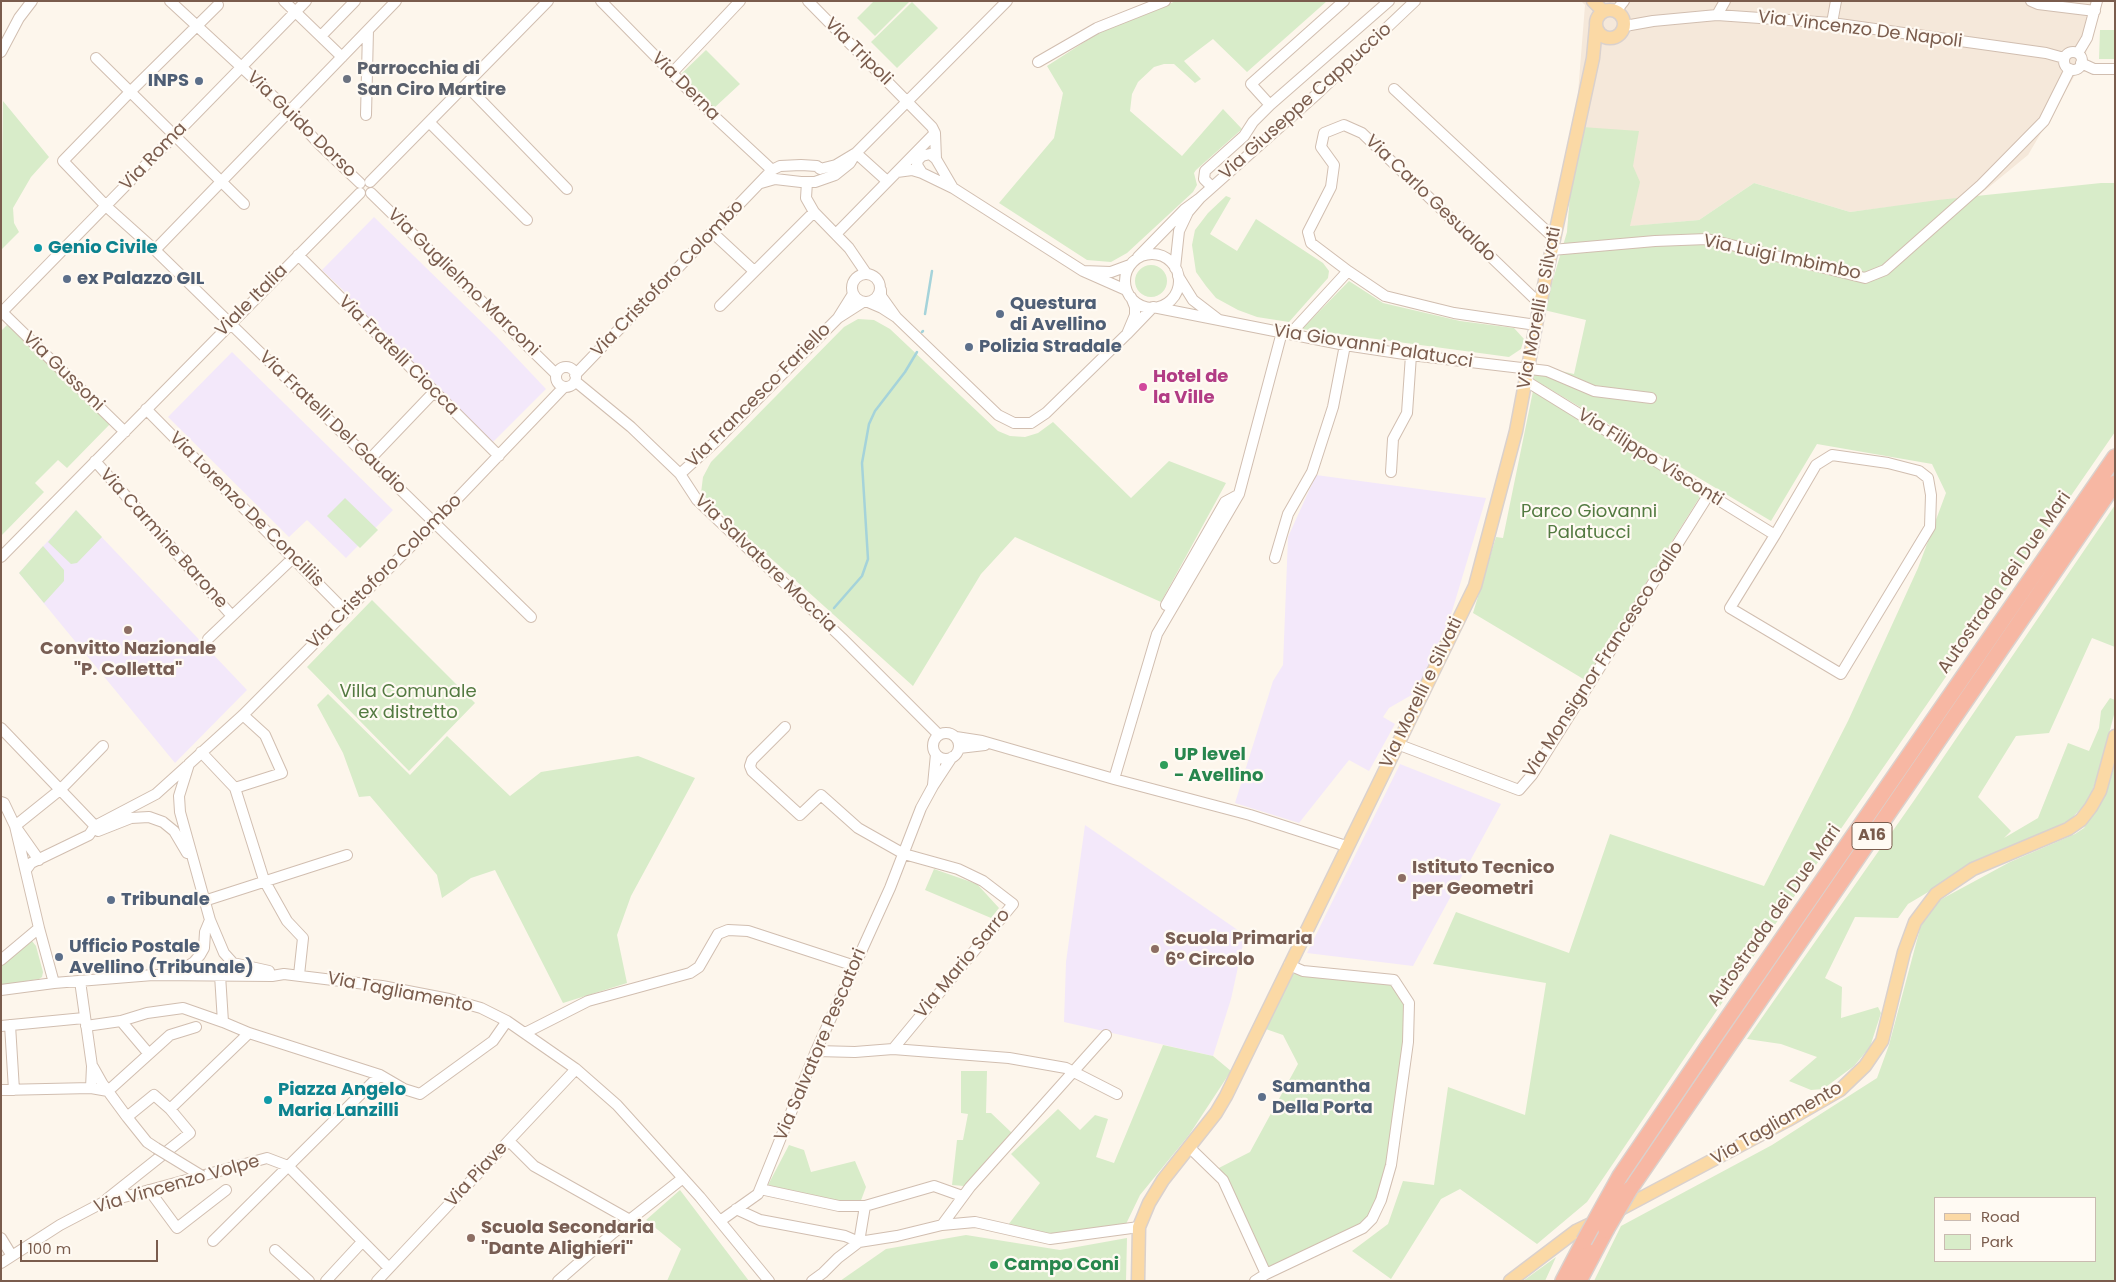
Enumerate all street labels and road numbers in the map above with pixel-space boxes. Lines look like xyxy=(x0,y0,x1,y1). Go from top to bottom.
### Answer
street label: Via Vincenzo De Napoli xyxy=(1757,7,1963,53)
street label: Via Tripoli xyxy=(820,14,896,90)
street label: Via Giuseppe Cappuccio xyxy=(1216,19,1396,185)
street label: Via Derna xyxy=(646,48,724,126)
street label: Via Guido Dorso xyxy=(242,67,360,183)
street label: Via Roma xyxy=(116,118,192,196)
street label: Via Carlo Gesualdo xyxy=(1360,131,1500,267)
street label: Via Cristoforo Colombo xyxy=(587,196,749,362)
street label: Via Guglielmo Marconi xyxy=(382,205,544,361)
street label: Via Morelli e Silvati xyxy=(1514,225,1566,391)
street label: Via Luigi Imbimbo xyxy=(1701,231,1863,285)
street label: Viale Italia xyxy=(211,260,293,342)
street label: Via Fratelli Ciocca xyxy=(333,291,463,421)
street label: Via Francesco Fariello xyxy=(682,319,836,473)
street label: Via Giovanni Palatucci xyxy=(1272,321,1474,373)
street label: Via Gussoni xyxy=(18,328,108,416)
street label: Via Fratelli Del Gaudio xyxy=(254,347,410,499)
street label: Via Filippo Visconti xyxy=(1573,404,1727,512)
street label: Via Lorenzo De Conciliis xyxy=(164,428,328,592)
street label: Via Carmine Barone xyxy=(94,465,232,613)
street label: Autostrada dei Due Mari xyxy=(1934,488,2076,678)
street label: Via Cristoforo Colombo xyxy=(303,490,467,654)
street label: Via Salvatore Moccia xyxy=(689,491,841,637)
street label: Via Monsignor Francesco Gallo xyxy=(1519,538,1689,782)
street label: Via Morelli e Silvati xyxy=(1376,614,1468,772)
street label: Autostrada dei Due Mari xyxy=(1704,821,1846,1011)
road number: A16 xyxy=(1852,822,1892,849)
street label: Via Mario Sarro xyxy=(911,905,1015,1023)
street label: Via Salvatore Pescatori xyxy=(771,945,871,1145)
street label: Via Tagliamento xyxy=(325,968,475,1018)
street label: Via Tagliamento xyxy=(1708,1078,1846,1170)
street label: Via Piave xyxy=(441,1138,513,1212)
street label: Via Vincenzo Volpe xyxy=(92,1151,262,1219)

